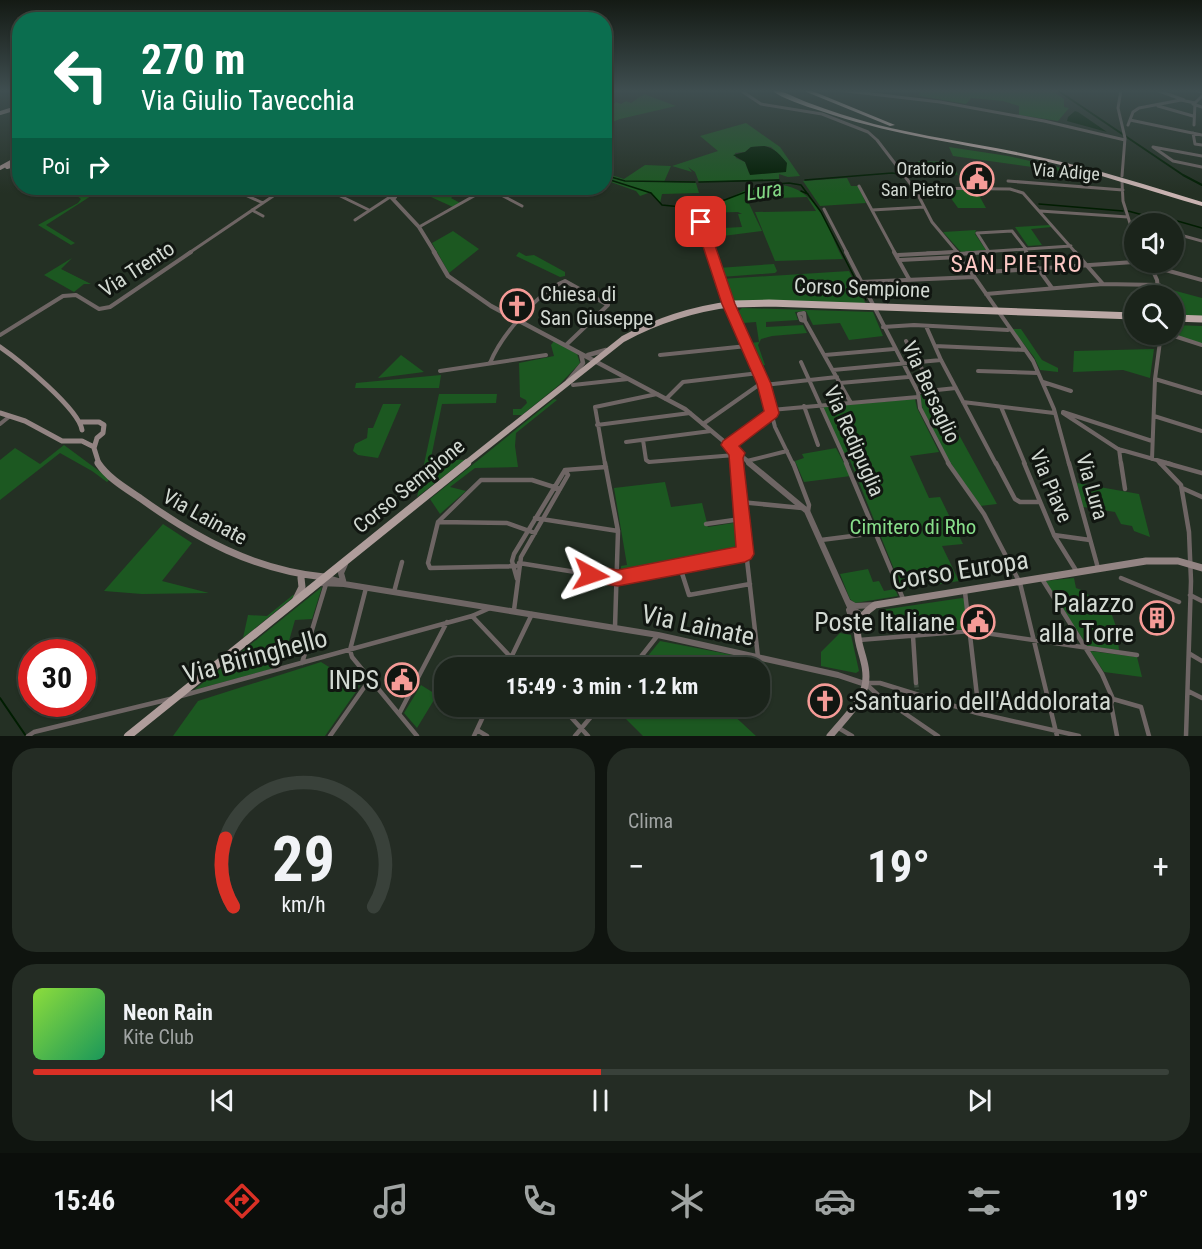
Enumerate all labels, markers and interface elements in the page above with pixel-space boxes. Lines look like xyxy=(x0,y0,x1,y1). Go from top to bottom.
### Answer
text: 270 m xyxy=(141,35,246,84)
icon: left xyxy=(42,36,120,114)
text: Via Giulio Tavecchia xyxy=(141,85,355,117)
icon: right xyxy=(82,150,115,183)
text: Poi xyxy=(42,154,70,179)
place label: Oratorio San Pietro xyxy=(881,158,954,200)
street label: Via Adige xyxy=(1032,159,1101,184)
public building icon: Oratorio San Pietro xyxy=(959,161,995,197)
water label: Lura xyxy=(744,176,784,205)
pin xyxy=(675,196,726,247)
icon: arrive xyxy=(684,205,717,238)
map controls xyxy=(1124,213,1184,345)
button: sound xyxy=(1124,213,1184,273)
street label: Via Trento xyxy=(95,236,179,302)
district label: SAN PIETRO xyxy=(951,250,1083,278)
street label: Corso Sempione xyxy=(794,274,931,302)
place label: Chiesa di San Giuseppe xyxy=(540,282,653,330)
button: search xyxy=(1124,285,1184,345)
church icon: Chiesa di San Giuseppe xyxy=(499,288,535,324)
street label: Via Bersaglio xyxy=(897,337,965,447)
street label: Via Redipuglia xyxy=(819,382,889,500)
street label: Corso Sempione xyxy=(349,434,470,538)
street label: Via Piave xyxy=(1025,446,1077,526)
street label: Via Lura xyxy=(1071,451,1113,523)
street label: Via Lainate xyxy=(159,484,251,550)
park label: Cimitero di Rho xyxy=(850,515,976,539)
position arrow xyxy=(559,543,623,607)
street label: Corso Europa xyxy=(890,544,1030,596)
place label: Palazzo alla Torre xyxy=(1039,588,1134,648)
street label: Via Lainate xyxy=(639,598,757,652)
building icon: Palazzo alla Torre xyxy=(1139,600,1175,636)
public building icon: Poste Italiane xyxy=(960,604,996,640)
place label: Poste Italiane xyxy=(814,607,955,637)
street label: Via Biringhello xyxy=(180,622,330,690)
speed limit sign: 30 xyxy=(18,639,96,717)
public building icon: INPS xyxy=(384,662,420,698)
place label: INPS xyxy=(328,665,379,695)
text: 15:49 · 3 min · 1.2 km xyxy=(506,674,698,699)
church icon: :Santuario dell'Addolorata xyxy=(807,683,843,719)
place label: :Santuario dell'Addolorata xyxy=(848,686,1111,716)
text: Clima xyxy=(628,809,673,833)
text: 29 xyxy=(272,823,335,896)
text: 19° xyxy=(867,840,930,893)
text: − xyxy=(628,847,645,886)
text: + xyxy=(1153,847,1169,886)
text: km/h xyxy=(281,892,326,917)
text: Neon Rain xyxy=(123,1000,213,1025)
text: Kite Club xyxy=(123,1025,194,1049)
icon: previous xyxy=(206,1084,239,1117)
icon: pause xyxy=(584,1084,617,1117)
icon: next xyxy=(963,1084,996,1117)
icon: directions xyxy=(221,1180,263,1222)
icon: music xyxy=(370,1180,412,1222)
icon: phone xyxy=(518,1180,560,1222)
icon: climate xyxy=(666,1180,708,1222)
icon: car xyxy=(814,1180,856,1222)
icon: filters xyxy=(963,1180,1005,1222)
text: 15:46 xyxy=(53,1185,115,1217)
text: 19° xyxy=(1111,1185,1149,1217)

